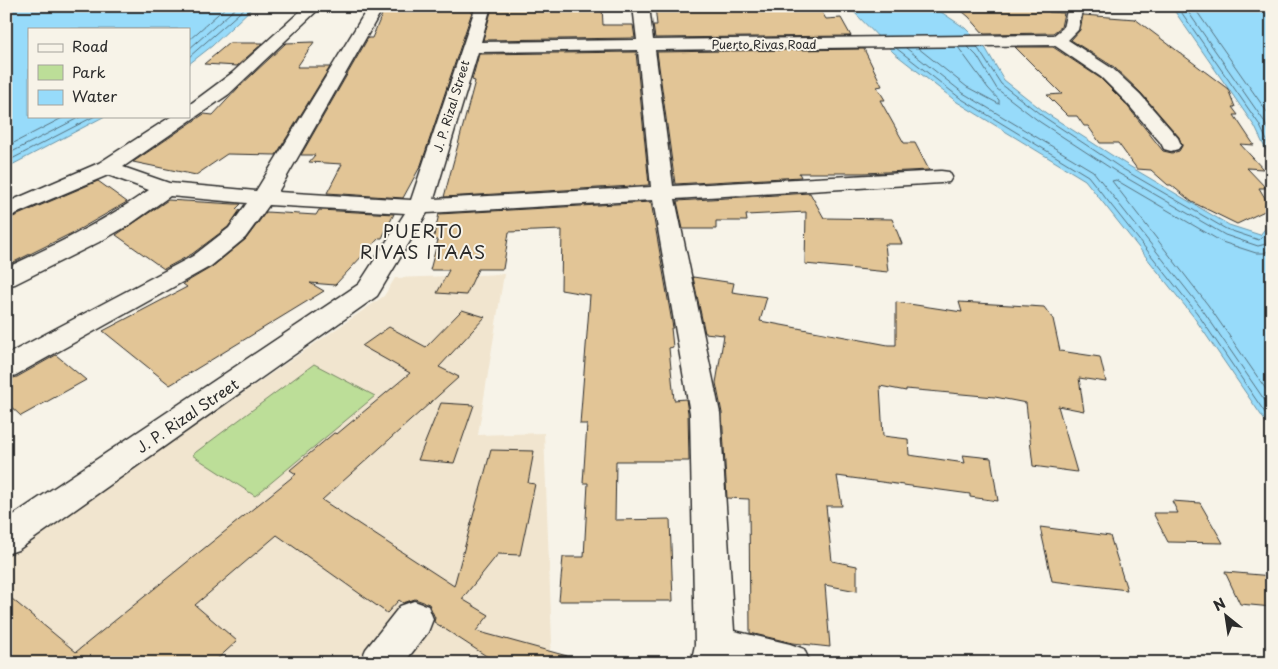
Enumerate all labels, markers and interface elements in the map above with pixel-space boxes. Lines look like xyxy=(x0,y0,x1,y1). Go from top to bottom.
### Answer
legend xyxy=(28,28,190,118)
text: Road xyxy=(72,34,108,57)
street label: Puerto Rivas Road xyxy=(711,35,817,53)
street label: J. P. Rizal Street xyxy=(428,58,474,154)
text: Park xyxy=(72,60,106,83)
text: Water xyxy=(72,84,117,107)
district label: PUERTO RIVAS ITAAS xyxy=(360,217,486,265)
street label: J. P. Rizal Street xyxy=(131,372,243,458)
north arrow xyxy=(1200,592,1250,642)
text: N xyxy=(1209,592,1229,616)

